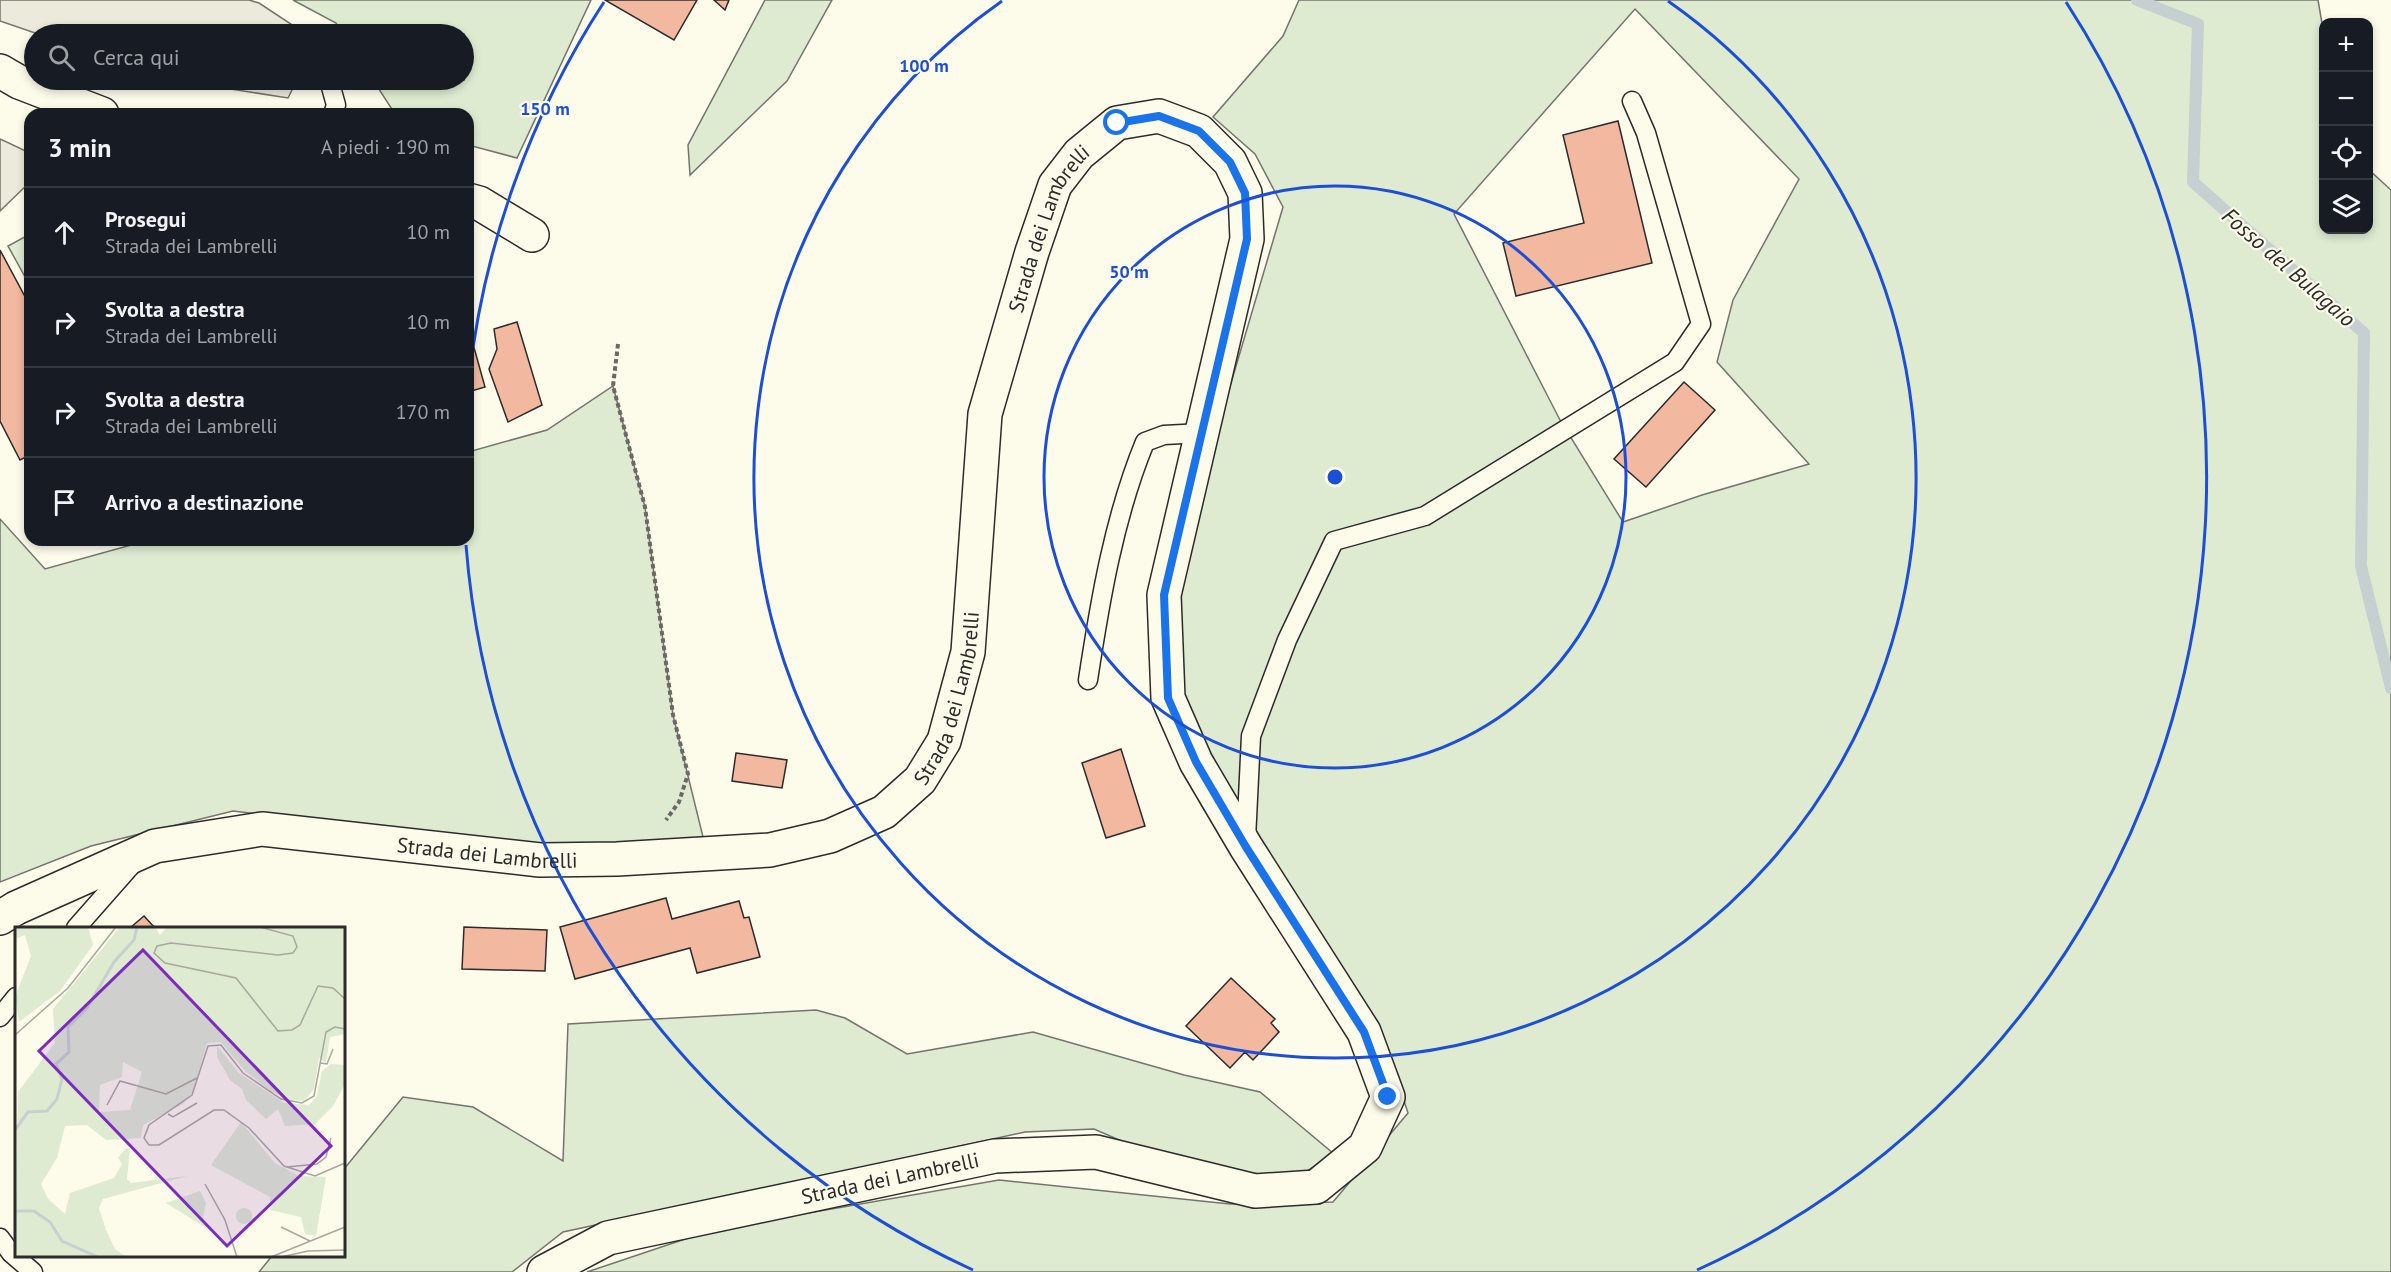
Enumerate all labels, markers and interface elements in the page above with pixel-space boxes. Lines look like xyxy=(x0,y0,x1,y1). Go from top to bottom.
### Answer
map controls xyxy=(2319,18,2373,234)
button: + xyxy=(2319,18,2373,72)
search box xyxy=(24,24,474,90)
icon: search xyxy=(45,41,78,74)
text: Cerca qui xyxy=(93,43,180,71)
text: 100 m xyxy=(899,54,949,77)
button: − xyxy=(2319,72,2373,126)
text: 150 m xyxy=(520,97,570,120)
route start xyxy=(1103,109,1129,135)
button: locate xyxy=(2319,126,2373,180)
text: 3 min xyxy=(48,131,111,164)
text: A piedi · 190 m xyxy=(321,134,450,160)
street label: Strada dei Lambrelli xyxy=(1002,138,1095,316)
button: layers xyxy=(2319,180,2373,234)
water label: Fosso del Bulagaio xyxy=(2216,201,2362,333)
text: Prosegui xyxy=(105,205,186,233)
icon: ahead xyxy=(48,216,81,249)
text: 10 m xyxy=(407,219,450,245)
text: Strada dei Lambrelli xyxy=(105,233,278,259)
text: 50 m xyxy=(1109,260,1149,283)
text: Svolta a destra xyxy=(105,295,245,323)
icon: right xyxy=(48,306,81,339)
text: 10 m xyxy=(407,309,450,335)
text: Strada dei Lambrelli xyxy=(105,323,278,349)
text: Svolta a destra xyxy=(105,385,245,413)
icon: right xyxy=(48,396,81,429)
text: 170 m xyxy=(396,399,450,425)
text: Strada dei Lambrelli xyxy=(105,413,278,439)
centre of rings xyxy=(1325,467,1345,487)
icon: arrive xyxy=(48,486,81,519)
text: Arrivo a destinazione xyxy=(105,488,304,516)
street label: Strada dei Lambrelli xyxy=(907,611,984,790)
street label: Strada dei Lambrelli xyxy=(396,831,578,874)
inset map xyxy=(15,927,345,1257)
route end xyxy=(1374,1083,1400,1109)
street label: Strada dei Lambrelli xyxy=(799,1146,981,1210)

